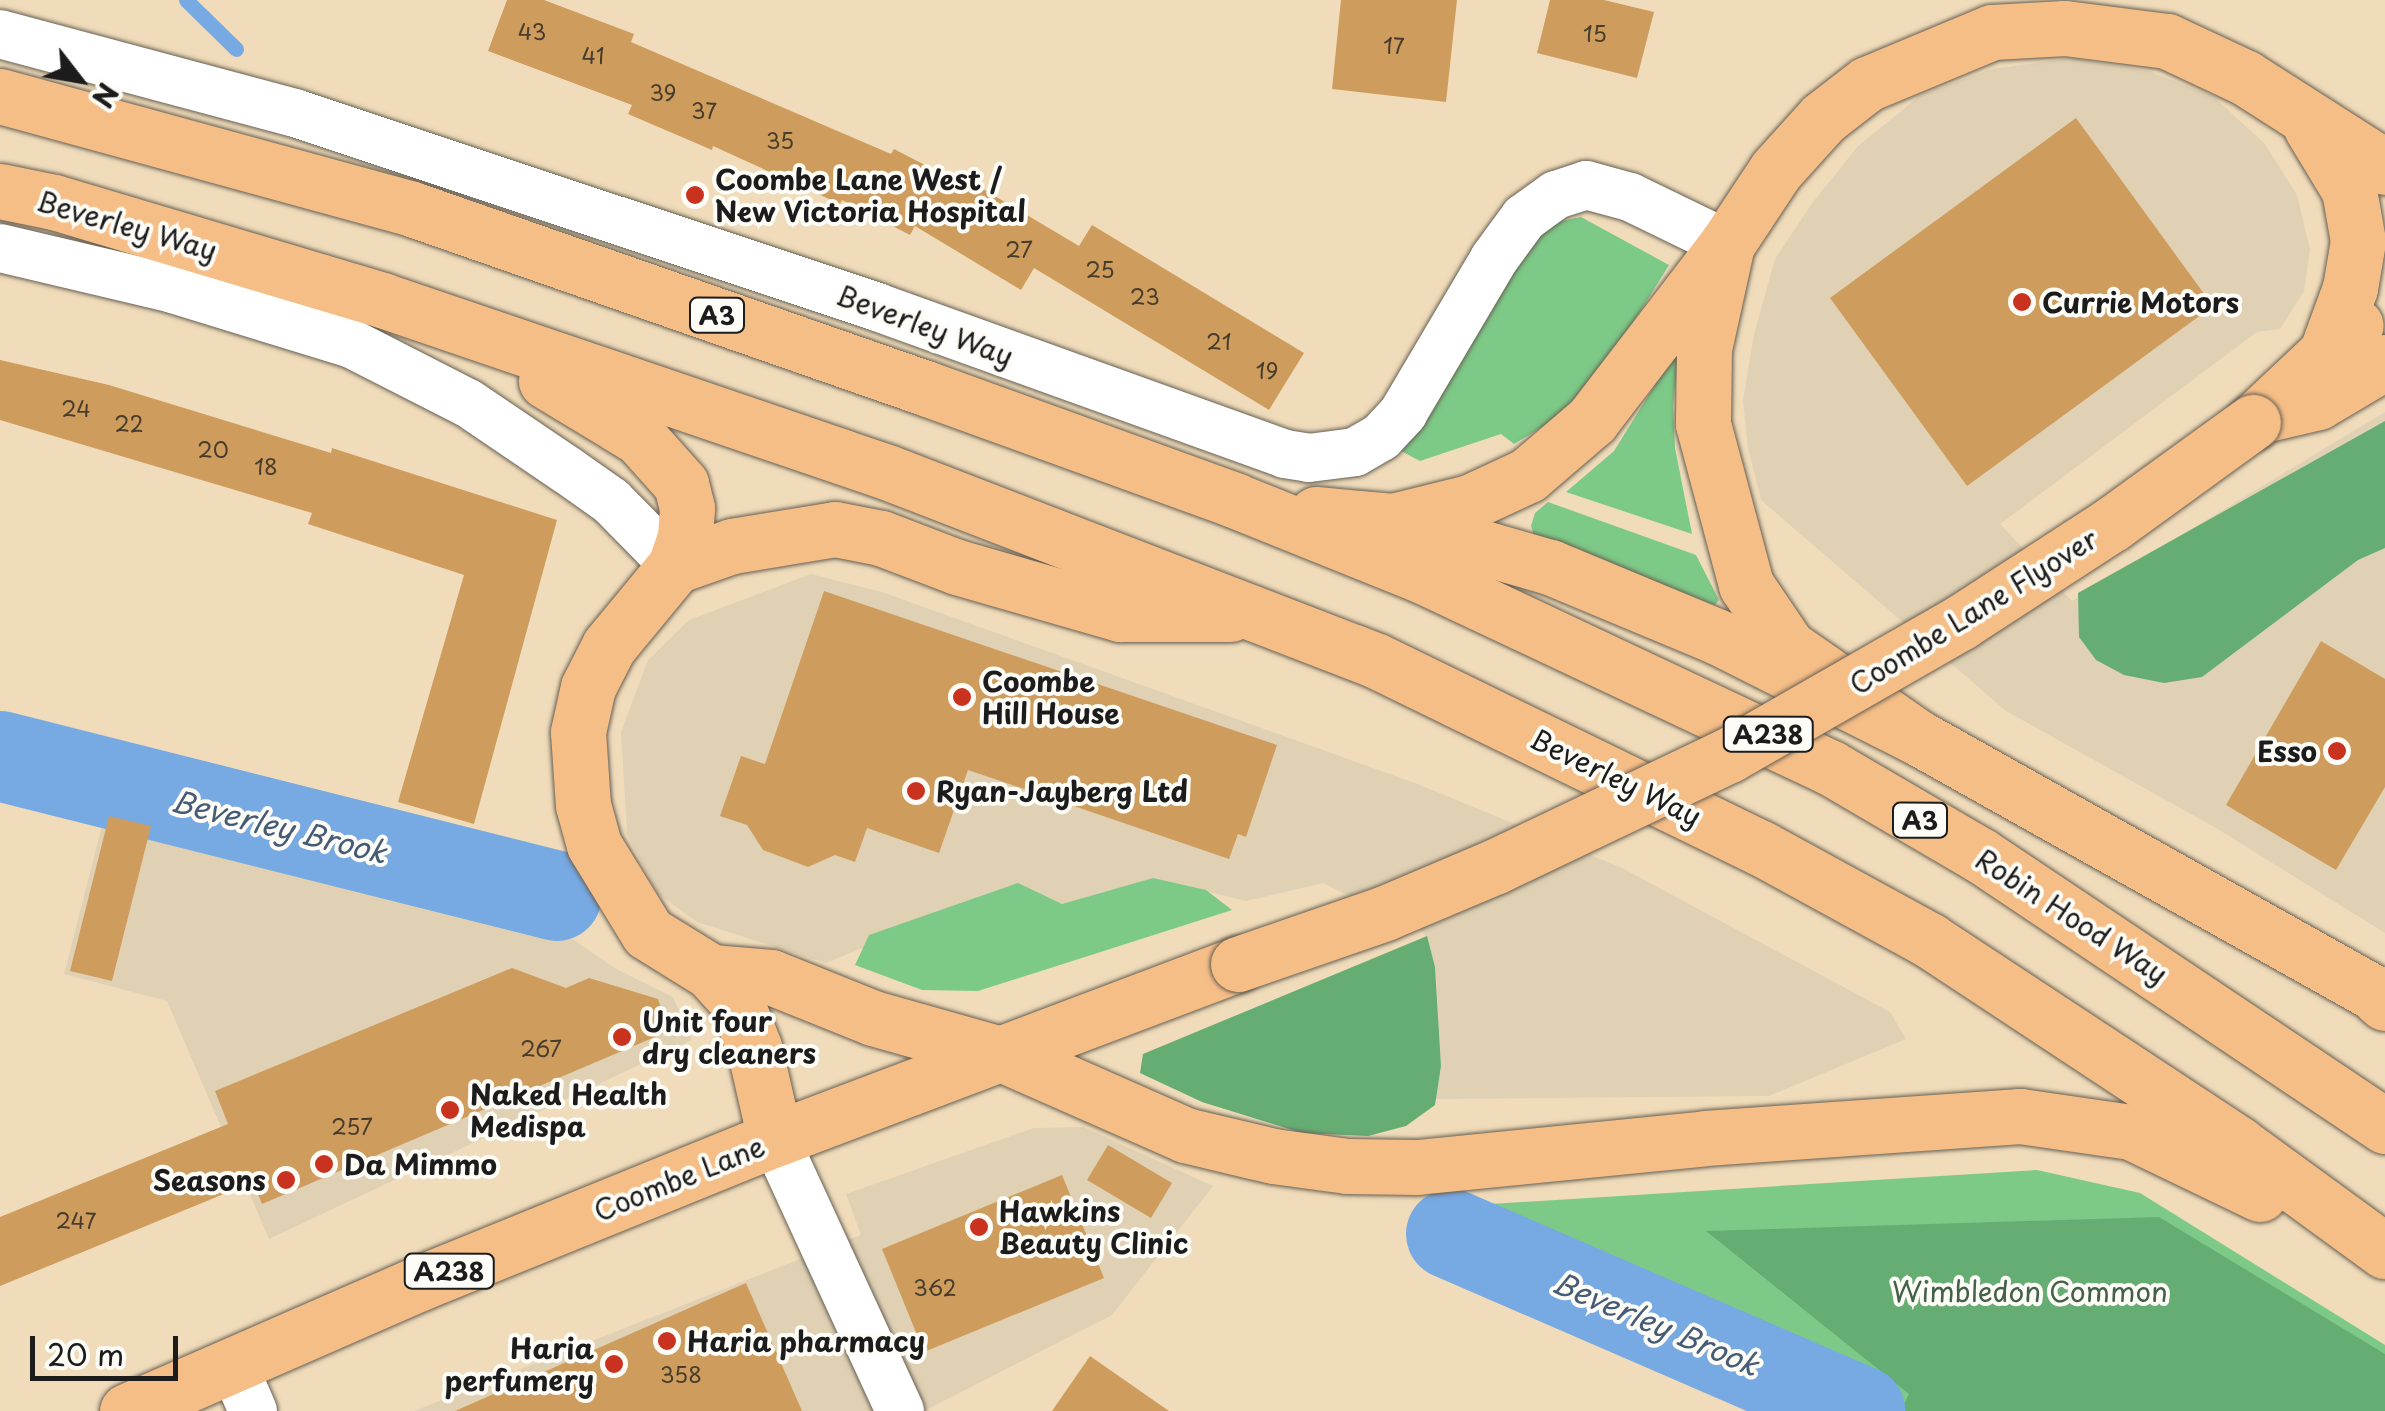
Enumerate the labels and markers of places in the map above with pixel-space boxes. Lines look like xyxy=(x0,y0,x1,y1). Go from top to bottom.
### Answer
place label: Coombe Lane West / New Victoria Hospital xyxy=(715,162,1029,228)
marker: Coombe Lane West / New Victoria Hospital xyxy=(684,184,706,206)
place label: Currie Motors xyxy=(2042,285,2240,319)
marker: Currie Motors xyxy=(2011,291,2033,313)
place label: Coombe Hill House xyxy=(982,664,1123,730)
marker: Coombe Hill House xyxy=(951,686,973,708)
place label: Esso xyxy=(2257,734,2317,768)
marker: Esso xyxy=(2326,740,2348,762)
place label: Ryan-Jayberg Ltd xyxy=(936,774,1188,808)
marker: Ryan-Jayberg Ltd xyxy=(905,780,927,802)
place label: Unit four dry cleaners xyxy=(642,1004,817,1070)
marker: Unit four dry cleaners xyxy=(611,1026,633,1048)
place label: Naked Health Medispa xyxy=(470,1077,668,1143)
marker: Naked Health Medispa xyxy=(439,1099,461,1121)
place label: Da Mimmo xyxy=(344,1147,497,1181)
marker: Da Mimmo xyxy=(313,1153,335,1175)
place label: Seasons xyxy=(153,1163,266,1197)
marker: Seasons xyxy=(275,1169,297,1191)
place label: Hawkins Beauty Clinic xyxy=(999,1194,1188,1260)
marker: Hawkins Beauty Clinic xyxy=(968,1216,990,1238)
place label: Haria pharmacy xyxy=(687,1324,925,1358)
marker: Haria pharmacy xyxy=(656,1330,678,1352)
place label: Haria perfumery xyxy=(445,1331,594,1397)
marker: Haria perfumery xyxy=(603,1353,625,1375)

